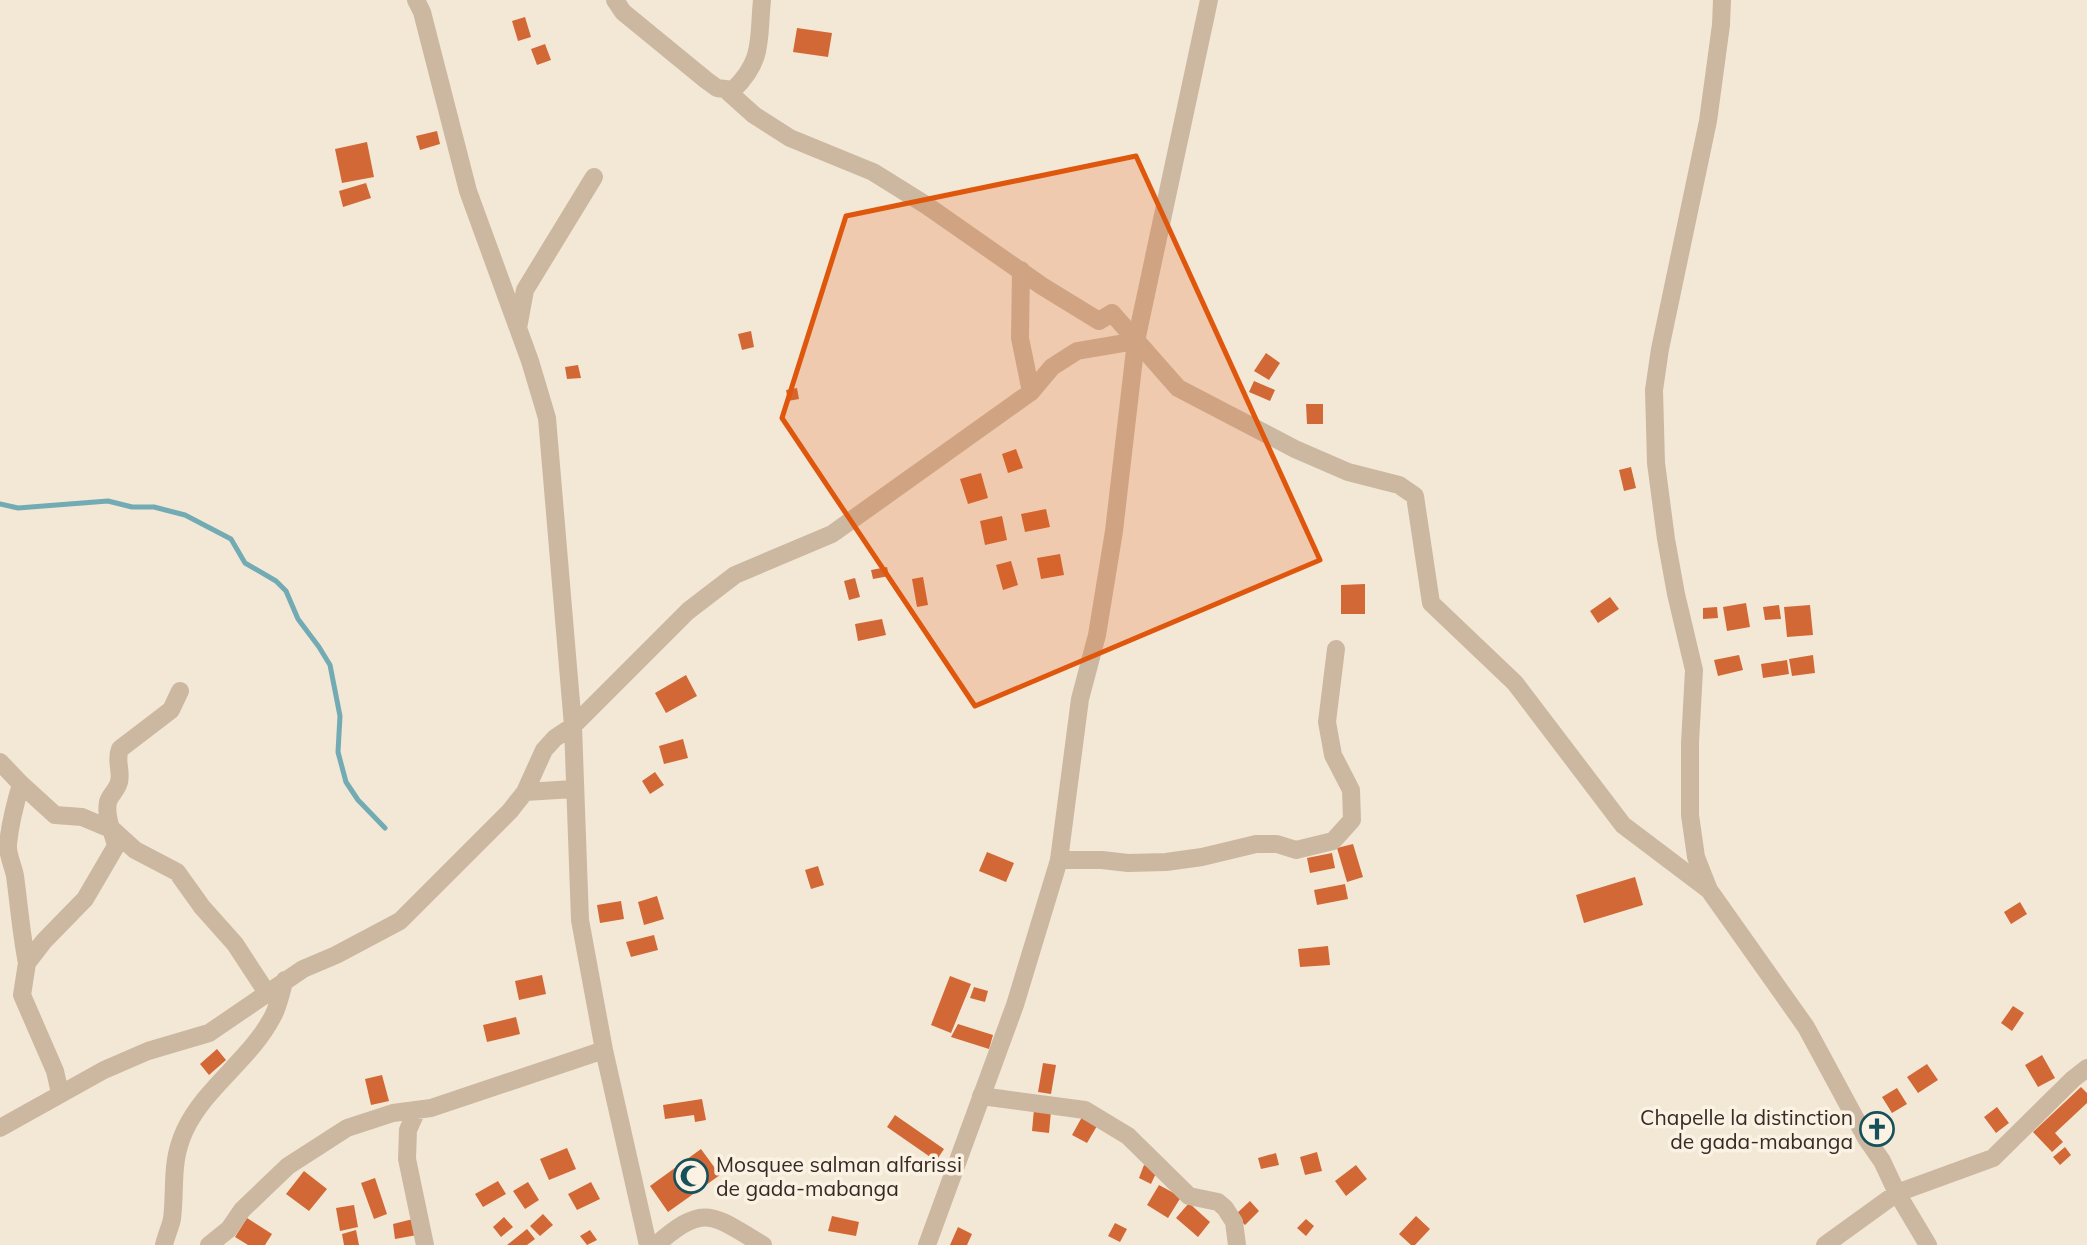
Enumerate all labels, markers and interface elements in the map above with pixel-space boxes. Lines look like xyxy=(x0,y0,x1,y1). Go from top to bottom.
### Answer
place label: Chapelle la distinction de gada-mabanga xyxy=(1640,1104,1853,1154)
church icon: Chapelle la distinction de gada-mabanga xyxy=(1858,1110,1896,1148)
place label: Mosquee salman alfarissi de gada-mabanga xyxy=(716,1151,962,1201)
mosque icon: Mosquee salman alfarissi de gada-mabanga xyxy=(672,1157,710,1195)

